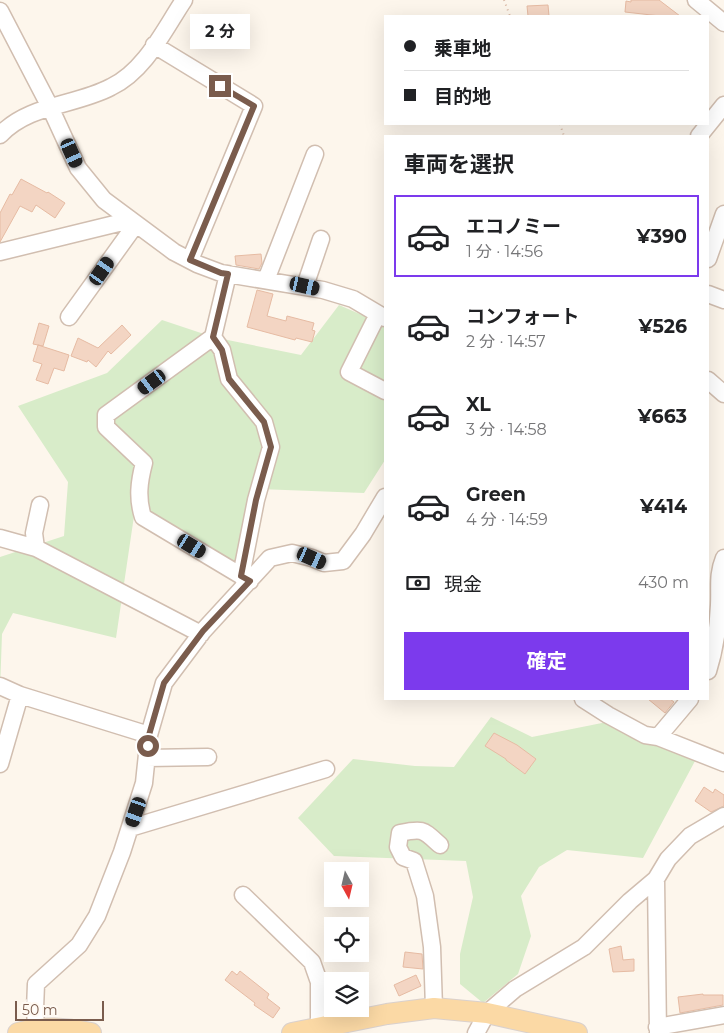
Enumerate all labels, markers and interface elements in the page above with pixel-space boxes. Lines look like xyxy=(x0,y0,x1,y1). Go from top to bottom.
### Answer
callout: 2 分 xyxy=(190,13,250,48)
text: 2 分 xyxy=(205,22,235,41)
text: 乗車地 xyxy=(434,37,491,60)
route end xyxy=(209,75,231,97)
text: 目的地 xyxy=(434,85,491,108)
car xyxy=(59,136,84,170)
text: 車両を選択 xyxy=(404,151,514,178)
icon: car xyxy=(406,214,451,259)
text: エコノミー xyxy=(466,215,561,238)
text: ¥390 xyxy=(637,225,687,248)
text: 1 分 · 14:56 xyxy=(466,242,543,261)
car xyxy=(87,254,116,288)
car xyxy=(288,275,321,297)
icon: car xyxy=(406,304,451,349)
text: コンフォート xyxy=(466,305,579,328)
text: ¥526 xyxy=(638,315,687,338)
text: 2 分 · 14:57 xyxy=(466,332,546,351)
car xyxy=(135,367,168,397)
text: XL xyxy=(466,393,491,416)
icon: car xyxy=(406,394,451,439)
text: ¥663 xyxy=(638,405,687,428)
text: 3 分 · 14:58 xyxy=(466,420,547,439)
text: Green xyxy=(466,483,526,506)
icon: car xyxy=(406,484,451,529)
text: ¥414 xyxy=(640,495,687,518)
text: 4 分 · 14:59 xyxy=(466,510,548,529)
car xyxy=(175,532,208,560)
car xyxy=(295,545,328,571)
icon: cash xyxy=(404,569,432,597)
text: 現金 xyxy=(444,573,482,596)
text: 430 m xyxy=(638,573,689,592)
button: 確定 xyxy=(404,632,689,690)
route start xyxy=(137,735,159,757)
car xyxy=(124,795,147,829)
north arrow xyxy=(324,862,369,908)
map controls xyxy=(324,862,369,1017)
button: locate xyxy=(324,917,369,962)
button: layers xyxy=(324,972,369,1017)
scale bar xyxy=(15,998,104,1021)
text: 50 m xyxy=(22,1001,58,1019)

